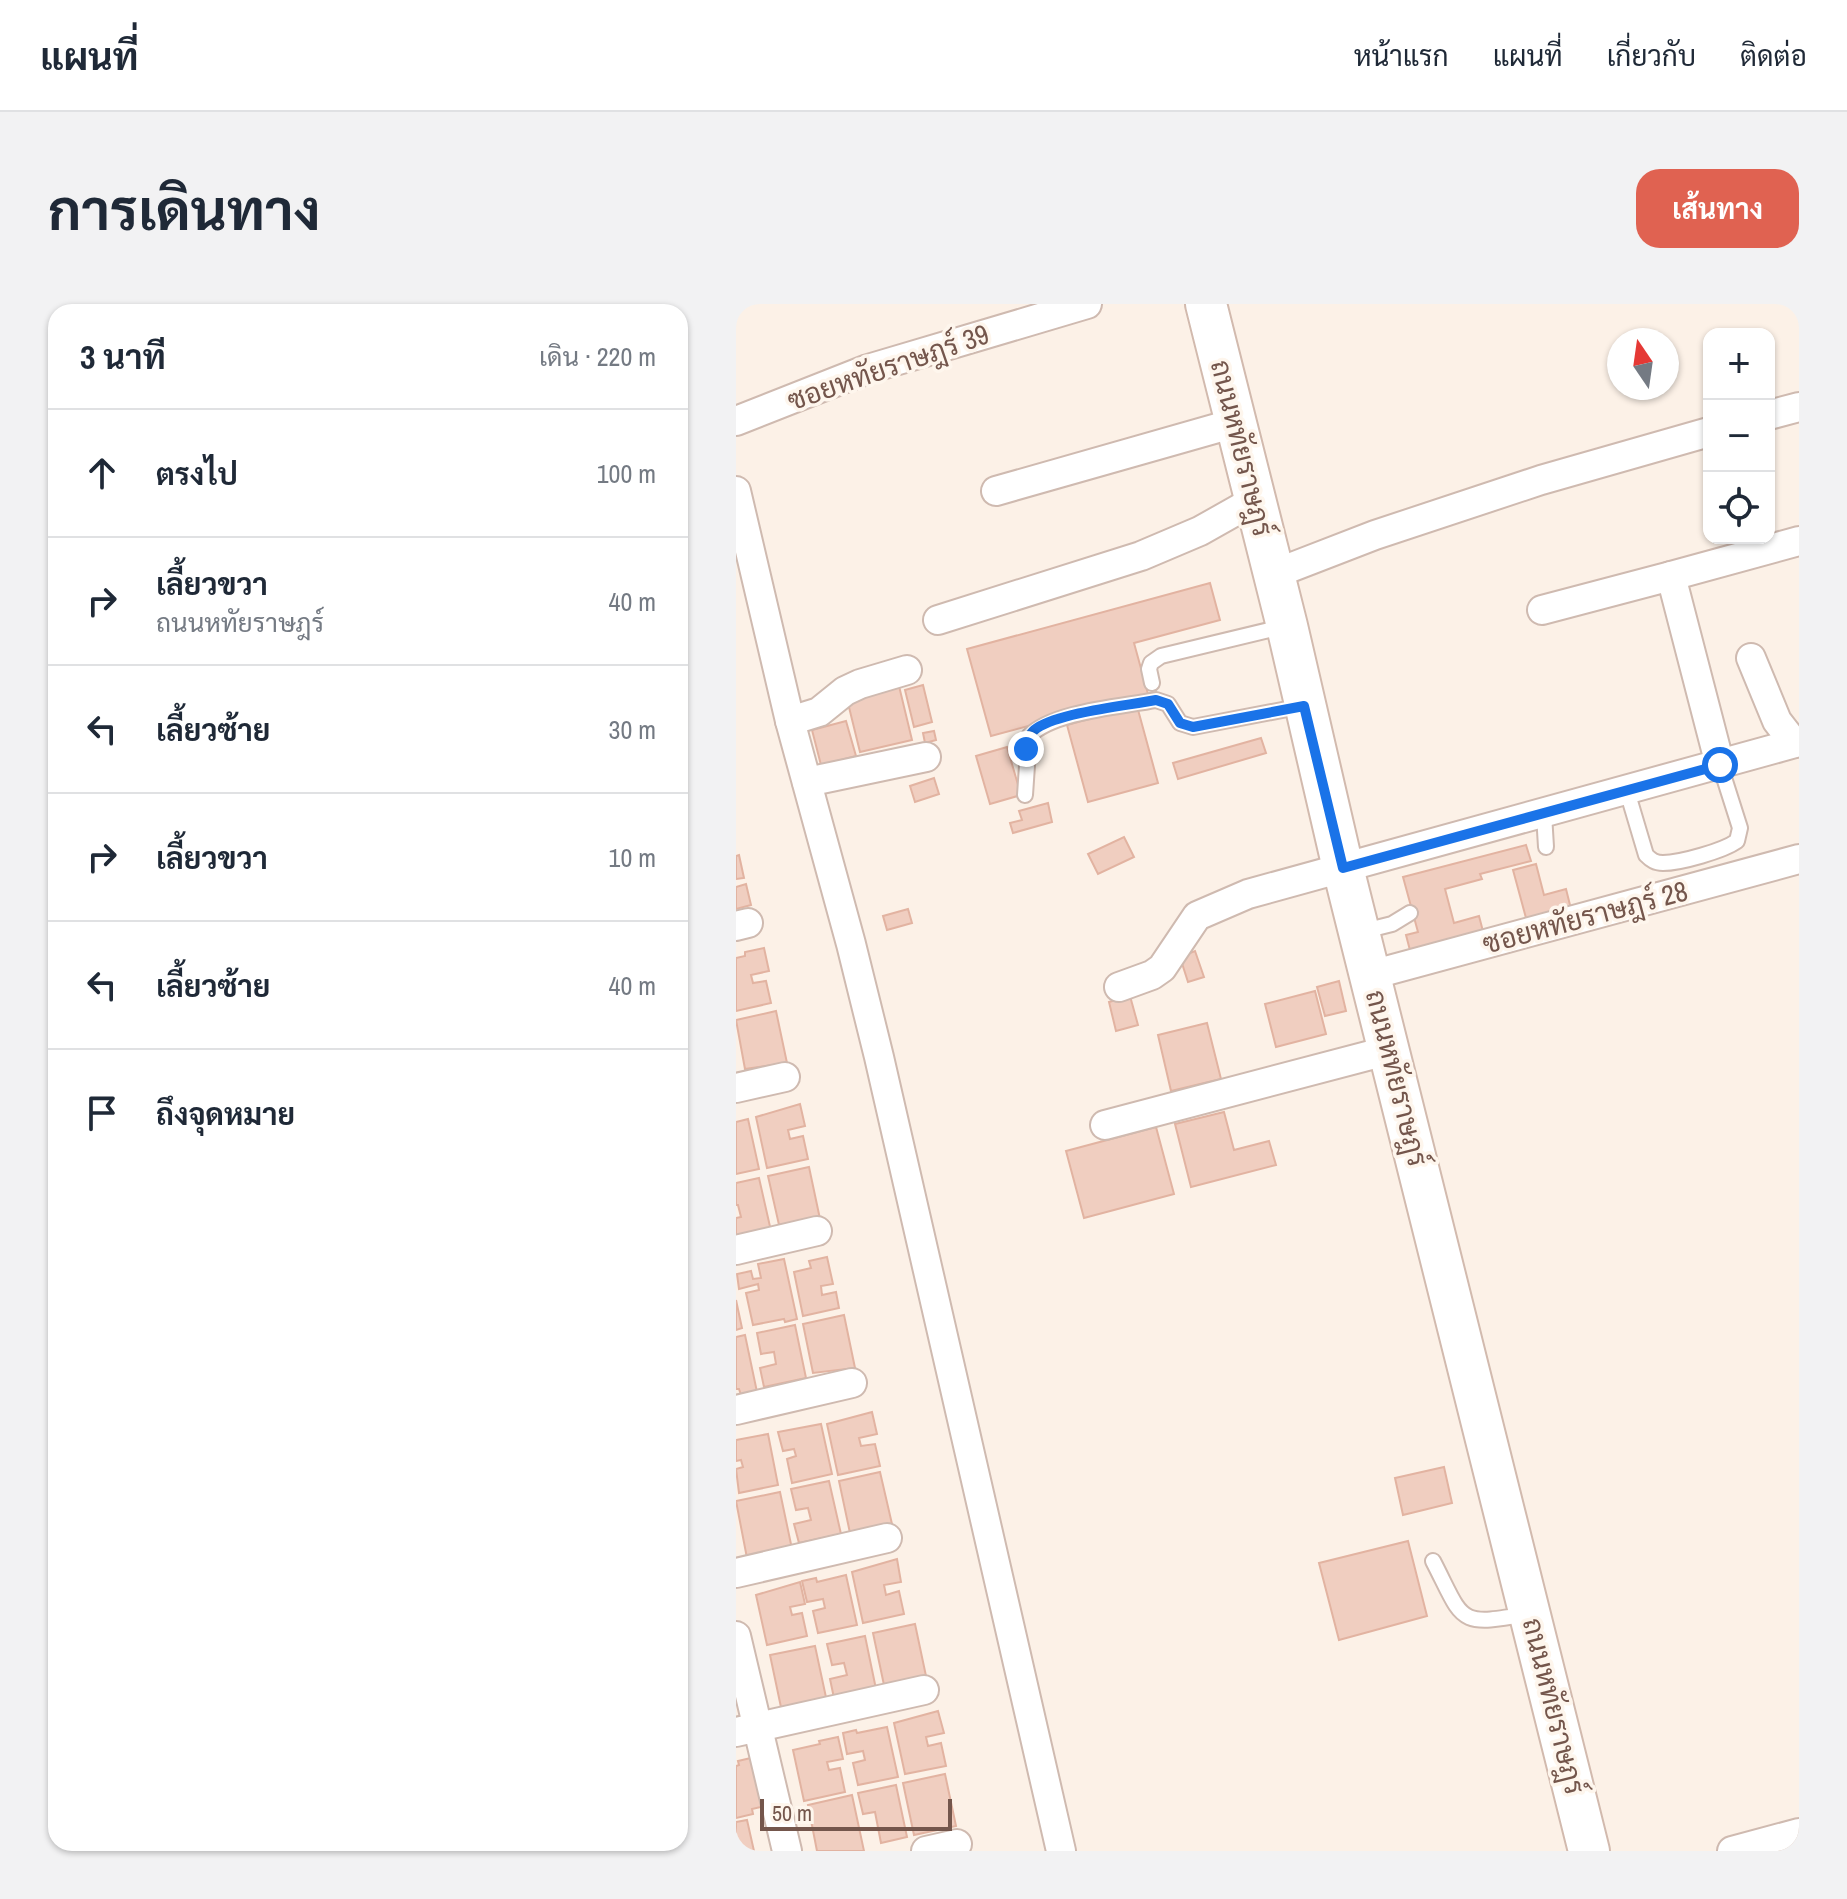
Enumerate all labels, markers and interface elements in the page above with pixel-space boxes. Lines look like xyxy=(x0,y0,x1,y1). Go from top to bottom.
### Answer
text: แผนที่ xyxy=(40,31,139,82)
text: หน้าแรก xyxy=(1354,37,1449,75)
text: แผนที่ xyxy=(1493,37,1563,75)
text: เกี่ยวกับ xyxy=(1607,37,1696,75)
text: ติดต่อ xyxy=(1740,37,1807,75)
button: เส้นทาง xyxy=(1636,169,1799,248)
text: การเดินทาง xyxy=(48,172,320,247)
street label: ซอยหทัยราษฎร์ 39 xyxy=(782,315,994,420)
north arrow xyxy=(1607,328,1679,400)
map controls xyxy=(1703,328,1775,544)
button: + xyxy=(1703,328,1775,400)
text: 3 นาที xyxy=(80,334,166,380)
text: เดิน · 220 m xyxy=(539,339,656,374)
street label: ถนนหทัยราษฎร์ xyxy=(1201,356,1282,541)
button: − xyxy=(1703,400,1775,472)
icon: ahead xyxy=(80,451,124,495)
text: ตรงไป xyxy=(156,454,238,494)
text: 100 m xyxy=(597,456,656,491)
button: locate xyxy=(1703,472,1775,544)
text: เลี้ยวขวา xyxy=(156,564,268,604)
icon: right xyxy=(80,579,124,623)
text: 40 m xyxy=(609,584,656,619)
text: ถนนหทัยราษฎร์ xyxy=(156,605,324,640)
icon: left xyxy=(80,707,124,751)
text: เลี้ยวซ้าย xyxy=(156,710,270,750)
text: 30 m xyxy=(609,712,656,747)
route end xyxy=(1008,731,1044,767)
route start xyxy=(1702,747,1738,783)
icon: right xyxy=(80,835,124,879)
text: เลี้ยวขวา xyxy=(156,838,268,878)
text: 10 m xyxy=(609,840,656,875)
street label: ซอยหทัยราษฎร์ 28 xyxy=(1478,871,1692,964)
icon: left xyxy=(80,963,124,1007)
text: เลี้ยวซ้าย xyxy=(156,966,270,1006)
text: 40 m xyxy=(609,968,656,1003)
street label: ถนนหทัยราษฎร์ xyxy=(1356,986,1437,1171)
icon: arrive xyxy=(80,1091,124,1135)
text: ถึงจุดหมาย xyxy=(156,1094,295,1134)
street label: ถนนหทัยราษฎร์ xyxy=(1513,1614,1594,1799)
scale bar xyxy=(760,1795,952,1831)
text: 50 m xyxy=(772,1798,812,1828)

